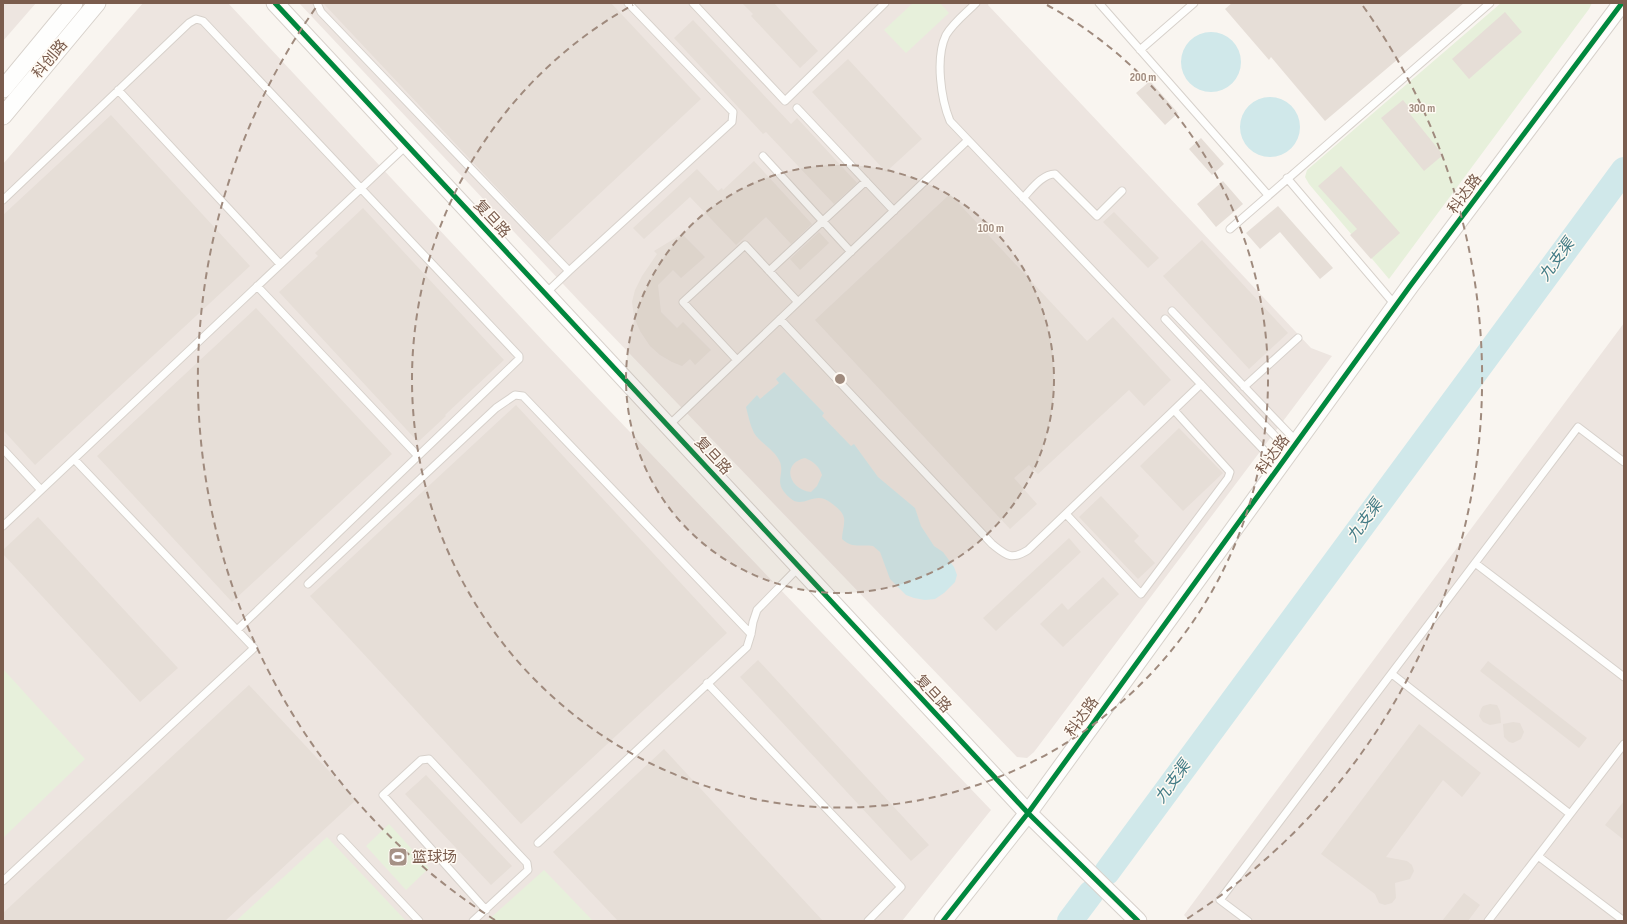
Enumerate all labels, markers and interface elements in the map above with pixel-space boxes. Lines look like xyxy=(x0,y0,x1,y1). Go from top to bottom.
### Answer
street label: 科创路 xyxy=(28,36,72,82)
text: 200 m xyxy=(1130,70,1156,85)
text: 300 m xyxy=(1409,101,1435,116)
street label: 科达路 xyxy=(1444,170,1486,218)
street label: 复旦路 xyxy=(470,196,514,242)
text: 100 m xyxy=(978,221,1004,236)
water label: 九支渠 xyxy=(1535,233,1580,285)
centre of rings xyxy=(833,372,847,386)
street label: 科达路 xyxy=(1252,431,1294,479)
street label: 复旦路 xyxy=(691,433,735,479)
water label: 九支渠 xyxy=(1343,494,1388,546)
street label: 复旦路 xyxy=(911,671,955,717)
street label: 科达路 xyxy=(1061,693,1103,741)
water label: 九支渠 xyxy=(1151,755,1196,807)
sports icon: 篮球场 xyxy=(387,846,409,868)
place label: 篮球场 xyxy=(412,848,457,867)

